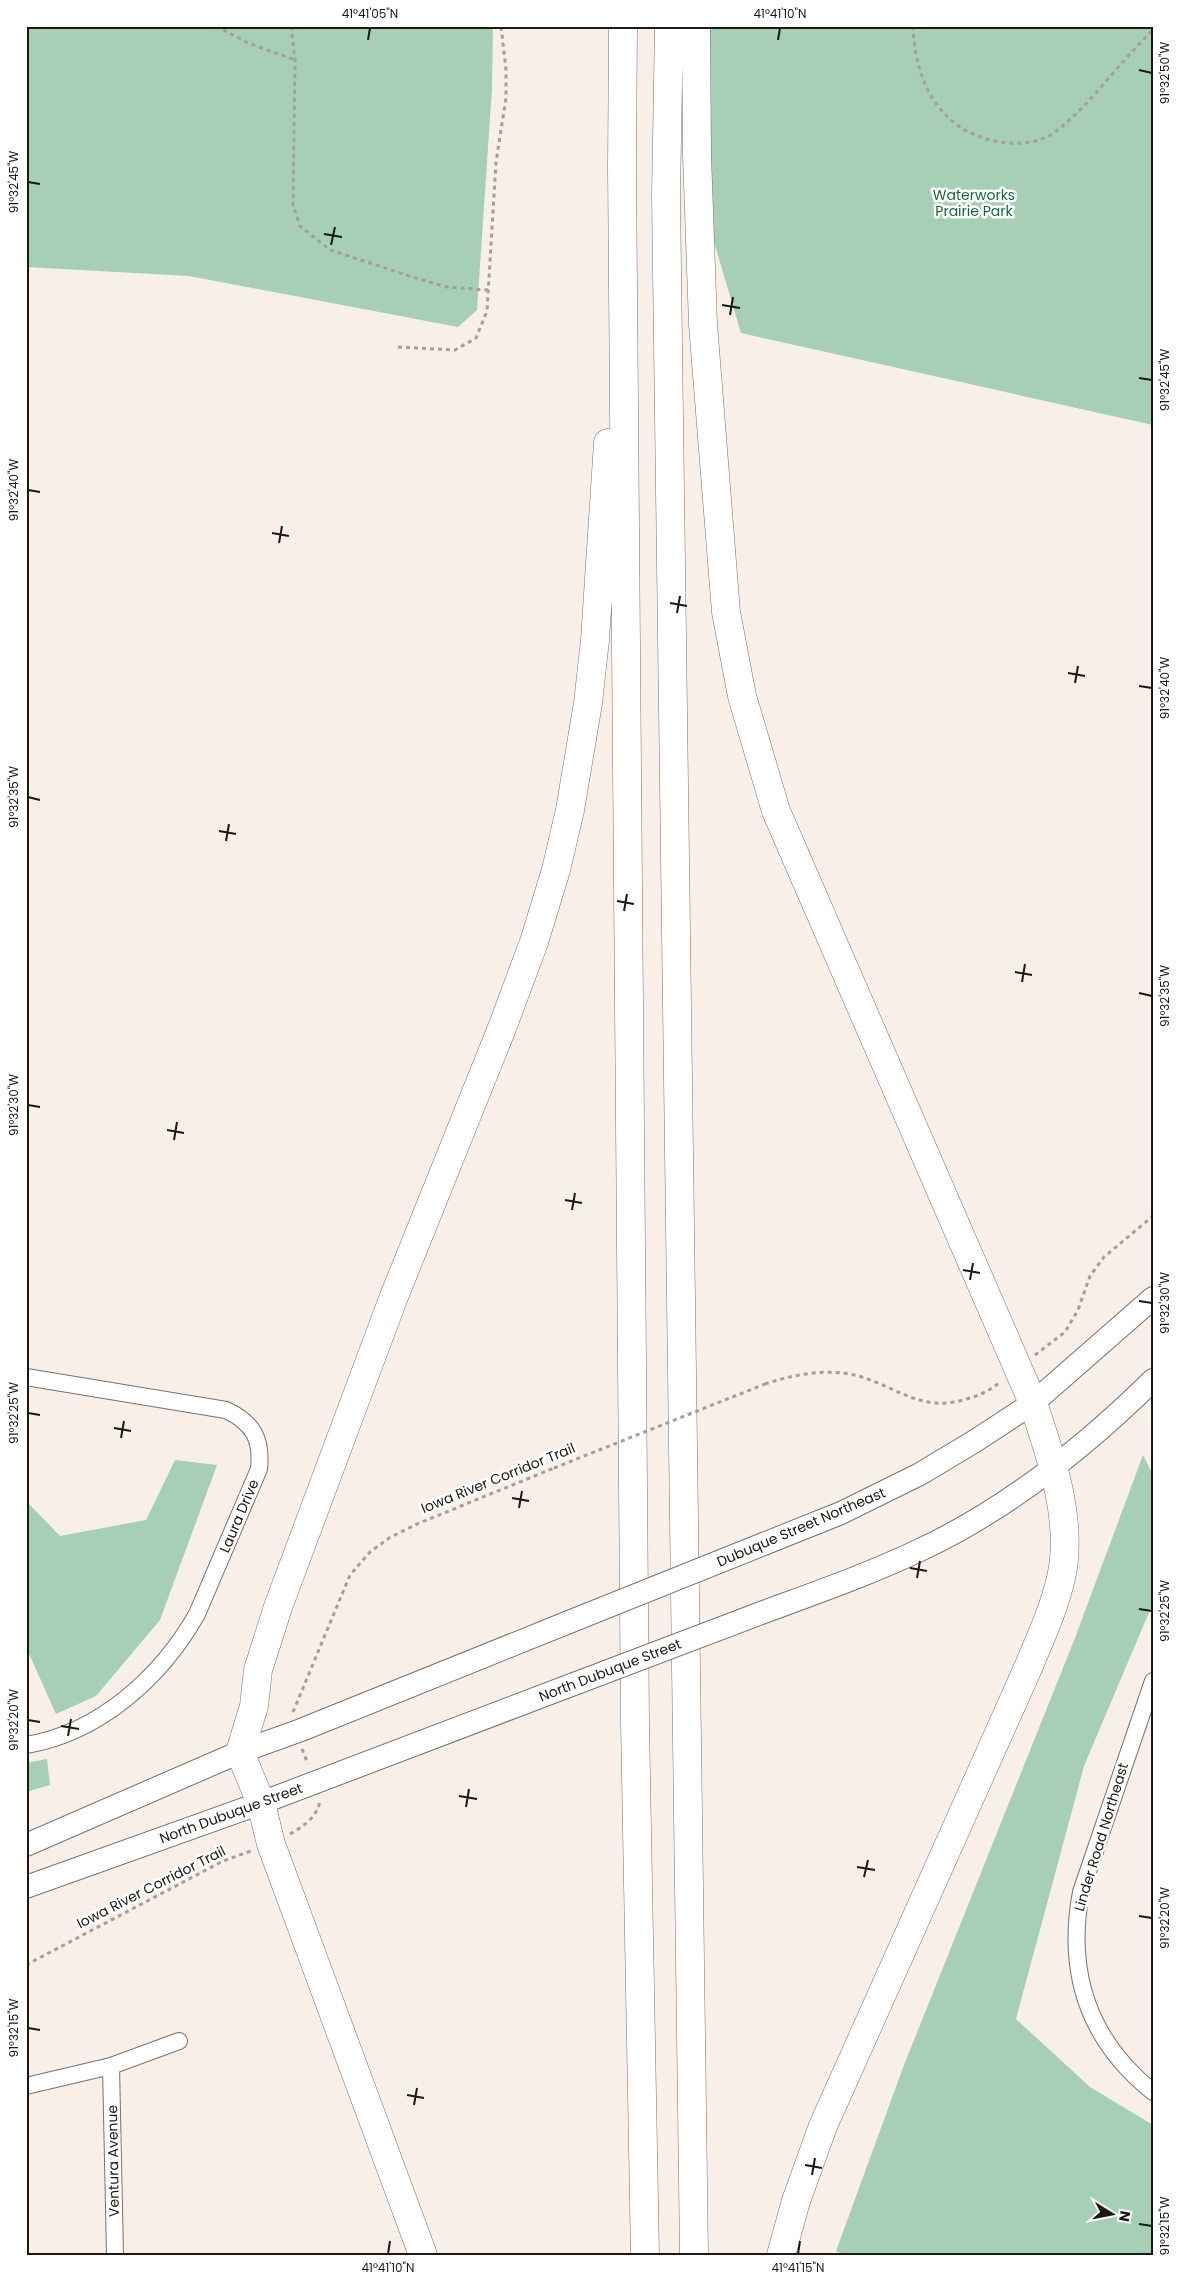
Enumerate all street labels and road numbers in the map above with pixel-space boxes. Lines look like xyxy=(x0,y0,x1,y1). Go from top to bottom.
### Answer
street label: Iowa River Corridor Trail xyxy=(418,1438,578,1518)
street label: Laura Drive xyxy=(215,1476,264,1556)
street label: Dubuque Street Northeast xyxy=(714,1482,888,1572)
street label: North Dubuque Street xyxy=(536,1634,684,1706)
street label: Linder Road Northeast xyxy=(1069,1760,1133,1914)
street label: North Dubuque Street xyxy=(157,1778,305,1848)
street label: Iowa River Corridor Trail xyxy=(73,1841,229,1933)
street label: Ventura Avenue xyxy=(102,2104,124,2217)

